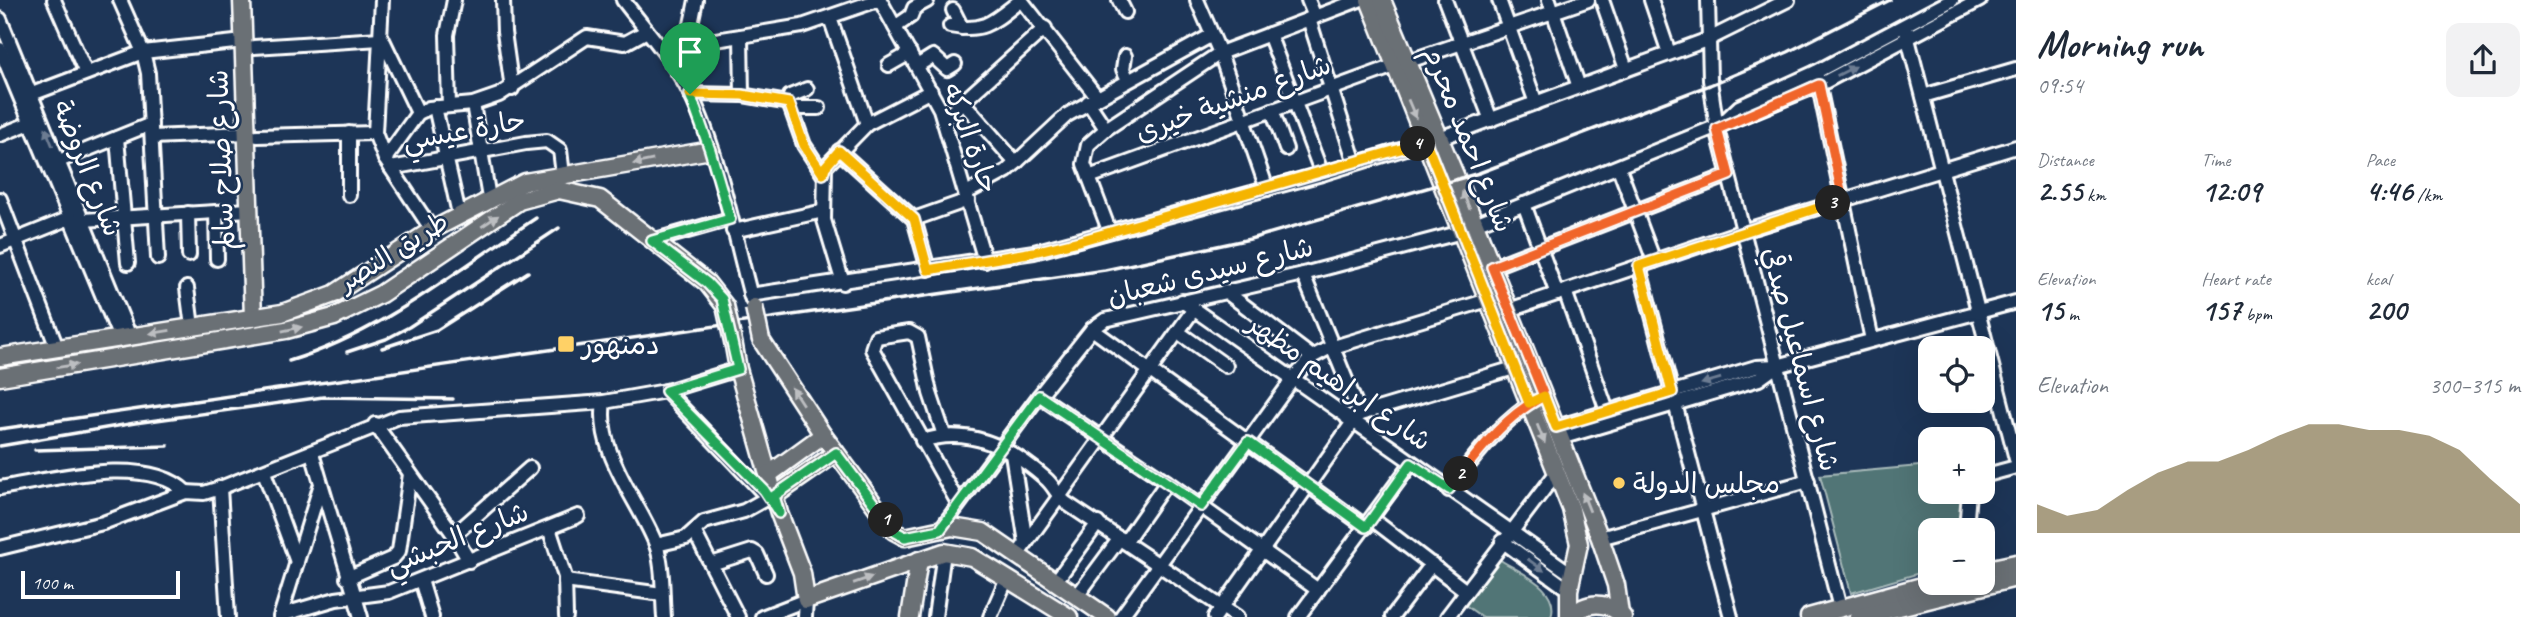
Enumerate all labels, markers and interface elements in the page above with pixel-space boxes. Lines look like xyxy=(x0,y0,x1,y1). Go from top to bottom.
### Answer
text: Morning run xyxy=(2037,21,2203,68)
pin xyxy=(660,22,720,94)
button: share xyxy=(2446,23,2520,97)
icon: arrive xyxy=(671,33,709,71)
street label: شارع احمد محرم xyxy=(1412,41,1522,239)
street label: شارع منشية خيرى xyxy=(1130,46,1336,152)
one-way arrow xyxy=(1836,65,1856,76)
street label: شارع صلاح سالم xyxy=(200,69,246,251)
text: 09:54 xyxy=(2037,71,2083,100)
street label: حارة البركه xyxy=(935,78,1007,198)
street label: شارع الروضة xyxy=(43,95,131,242)
one-way arrow xyxy=(1407,98,1418,119)
street label: حارة عيسي xyxy=(400,102,529,165)
one-way arrow xyxy=(43,127,54,148)
pin: 4 xyxy=(1400,127,1436,162)
text: 4 xyxy=(1413,131,1422,155)
text: Distance xyxy=(2037,148,2094,172)
text: Time xyxy=(2201,148,2230,172)
text: Pace xyxy=(2366,148,2395,172)
one-way arrow xyxy=(632,157,654,168)
text: 2.55 xyxy=(2037,172,2082,210)
text: 12:09 xyxy=(2201,172,2261,210)
text: 4:46 xyxy=(2366,172,2413,210)
text: km xyxy=(2082,183,2106,207)
text: /km xyxy=(2413,183,2442,207)
pin: 3 xyxy=(1815,186,1850,220)
one-way arrow xyxy=(1460,189,1471,210)
text: 3 xyxy=(1828,190,1837,214)
street label: طريق النصر xyxy=(330,203,455,300)
one-way arrow xyxy=(480,214,500,227)
street label: شارع سيدى شعبان xyxy=(1103,228,1317,315)
street label: شارع اسماعيل صدقي xyxy=(1751,243,1848,476)
text: Elevation xyxy=(2037,267,2095,291)
text: Heart rate xyxy=(2201,267,2271,291)
text: kcal xyxy=(2366,267,2391,291)
text: 15 xyxy=(2037,291,2064,329)
text: 157 xyxy=(2201,291,2241,329)
text: 200 xyxy=(2366,291,2406,329)
text: m xyxy=(2064,302,2079,326)
text: bpm xyxy=(2241,302,2272,326)
street label: شارع ابراهيم مظهر xyxy=(1237,305,1439,462)
one-way arrow xyxy=(281,323,303,334)
one-way arrow xyxy=(148,327,170,338)
place label: دمنهور xyxy=(580,327,660,363)
marker: دمنهور xyxy=(556,334,576,354)
map controls xyxy=(1918,336,1995,595)
button: locate xyxy=(1918,336,1995,413)
one-way arrow xyxy=(56,360,78,371)
text: Elevation xyxy=(2037,371,2108,400)
text: 300–315 m xyxy=(2429,371,2520,400)
one-way arrow xyxy=(1700,376,1721,386)
one-way arrow xyxy=(790,387,804,405)
one-way arrow xyxy=(1536,424,1547,445)
button: + xyxy=(1918,427,1995,504)
pin: 2 xyxy=(1444,456,1478,491)
text: 2 xyxy=(1456,461,1465,485)
place label: مجلس الدولة xyxy=(1633,466,1780,501)
marker: مجلس الدولة xyxy=(1611,475,1627,491)
one-way arrow xyxy=(1580,492,1591,513)
street label: شارع الحبشي xyxy=(380,493,536,589)
pin: 1 xyxy=(868,503,903,538)
text: 1 xyxy=(881,507,890,531)
button: − xyxy=(1918,518,1995,595)
one-way arrow xyxy=(1527,558,1545,572)
scale bar xyxy=(21,568,180,600)
text: 100 m xyxy=(32,571,73,595)
one-way arrow xyxy=(852,574,873,585)

